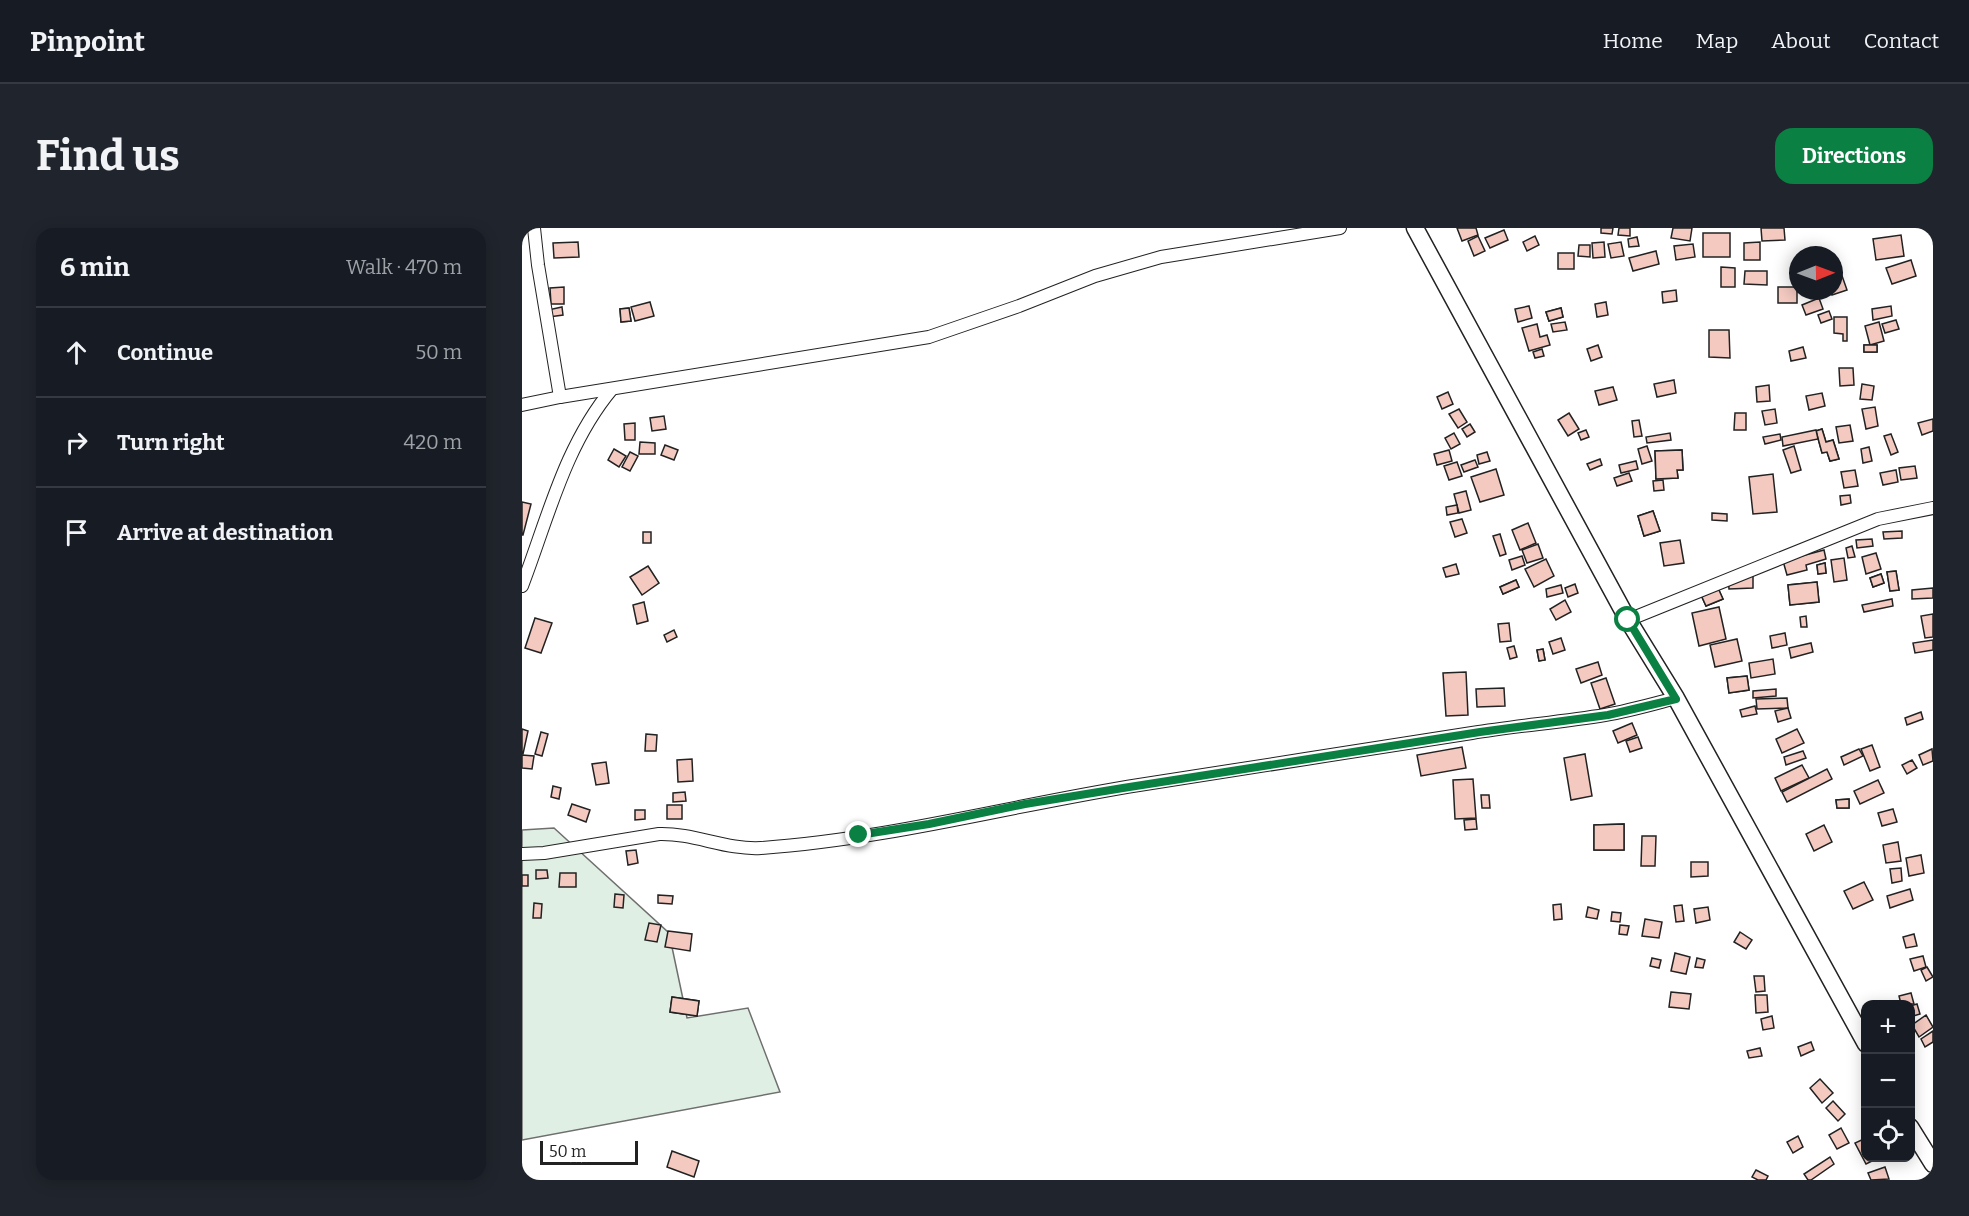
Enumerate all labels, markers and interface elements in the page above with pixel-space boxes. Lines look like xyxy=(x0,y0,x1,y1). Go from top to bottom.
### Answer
text: Pinpoint xyxy=(30,25,145,58)
text: Home xyxy=(1603,28,1663,54)
text: Map xyxy=(1696,28,1738,54)
text: About xyxy=(1771,28,1831,54)
text: Contact xyxy=(1864,28,1939,54)
button: Directions xyxy=(1775,128,1933,184)
text: Find us xyxy=(36,131,180,181)
north arrow xyxy=(1789,246,1843,300)
text: 6 min xyxy=(60,252,130,283)
text: Walk · 470 m xyxy=(346,255,462,279)
icon: ahead xyxy=(60,336,93,369)
text: Continue xyxy=(117,339,213,366)
text: 50 m xyxy=(415,340,462,364)
icon: right xyxy=(60,426,93,459)
text: Turn right xyxy=(117,429,225,456)
text: 420 m xyxy=(404,430,462,454)
icon: arrive xyxy=(60,516,93,549)
text: Arrive at destination xyxy=(117,519,333,546)
route start xyxy=(1614,606,1640,632)
route end xyxy=(845,821,871,847)
map controls xyxy=(1861,1000,1915,1162)
button: + xyxy=(1861,1000,1915,1054)
button: − xyxy=(1861,1054,1915,1108)
button: locate xyxy=(1861,1108,1915,1162)
scale bar xyxy=(540,1138,638,1166)
text: 50 m xyxy=(549,1142,586,1161)

